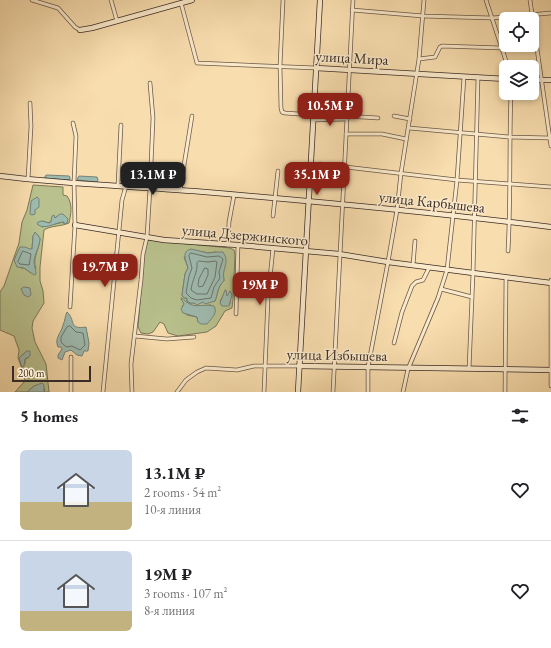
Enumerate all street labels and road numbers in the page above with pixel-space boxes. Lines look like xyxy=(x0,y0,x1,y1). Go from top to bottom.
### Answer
street label: улица Мира xyxy=(315,46,389,69)
street label: улица Карбышева xyxy=(378,186,486,217)
street label: улица Дзержинского xyxy=(181,220,309,249)
street label: улица Избышева xyxy=(287,344,387,365)

